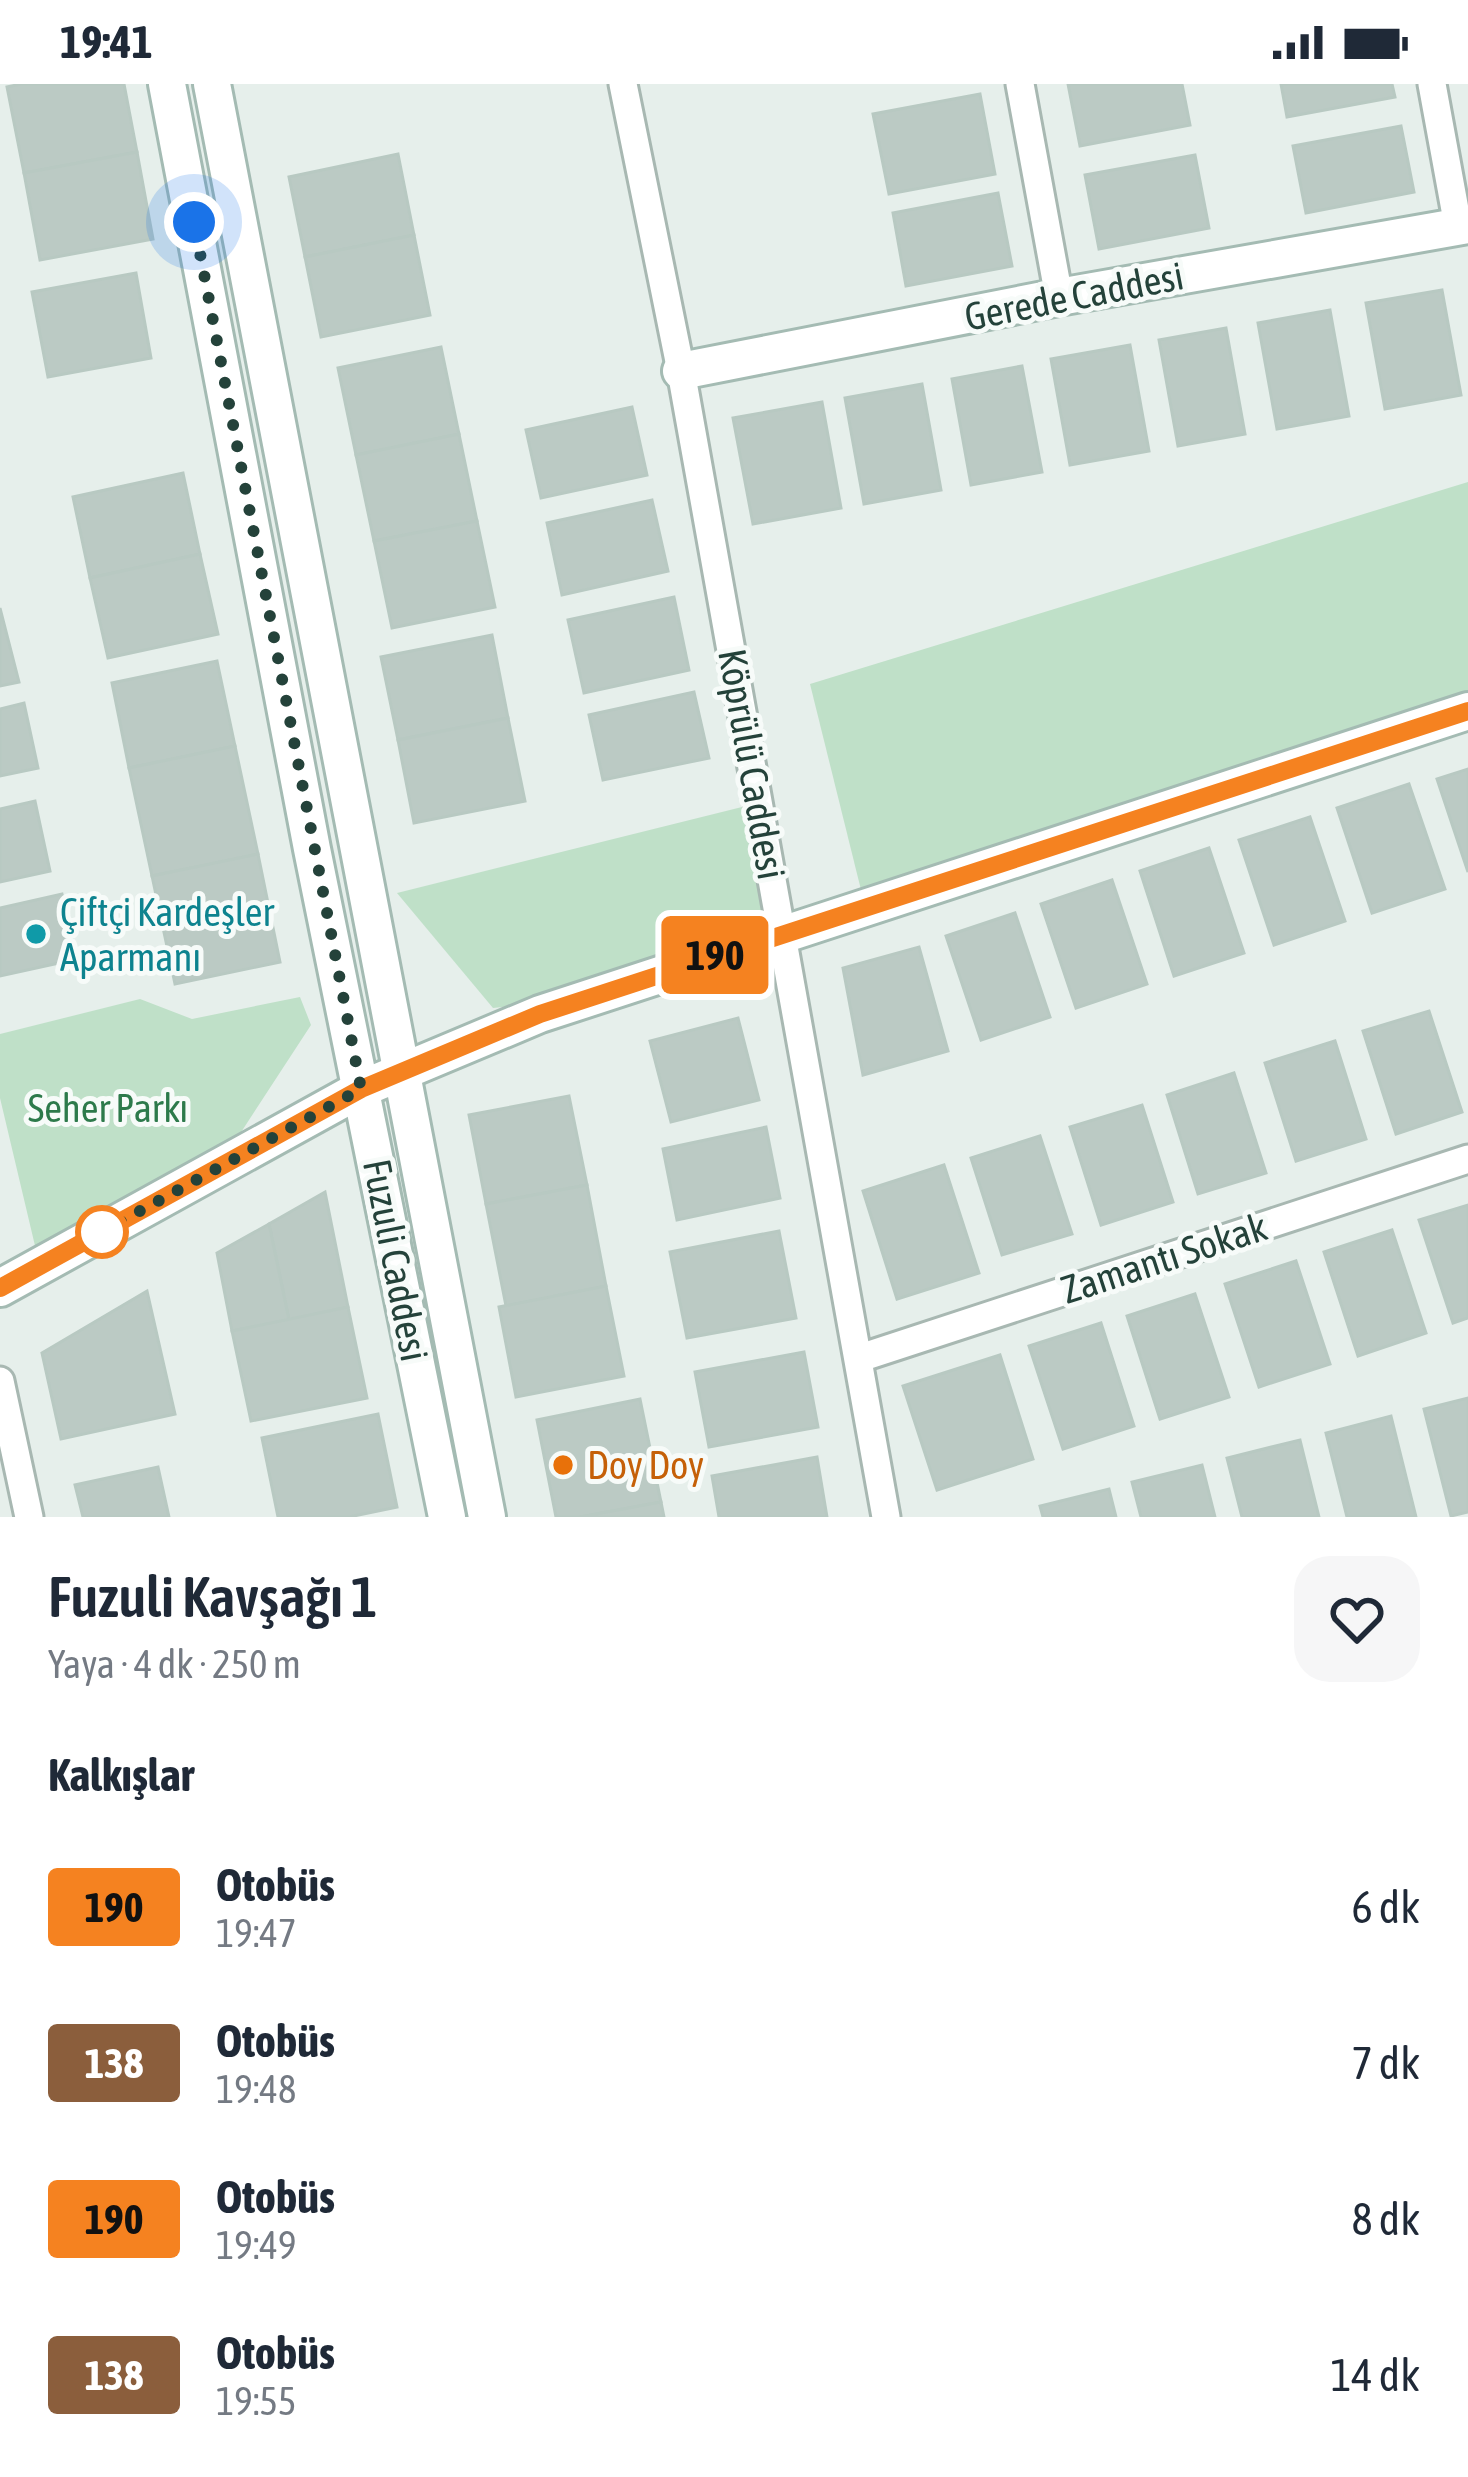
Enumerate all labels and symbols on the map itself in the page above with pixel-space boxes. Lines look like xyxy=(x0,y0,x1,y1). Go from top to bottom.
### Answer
your location xyxy=(164,192,224,252)
street label: Gerede Caddesi xyxy=(961,253,1187,339)
street label: Köprülü Caddesi xyxy=(710,645,794,883)
place label: Çiftçi Kardeşler Aparmanı xyxy=(60,890,274,979)
line badge: 190 xyxy=(646,916,784,994)
marker: Çiftçi Kardeşler Aparmanı xyxy=(23,921,49,947)
park label: Seher Parkı xyxy=(28,1086,188,1130)
street label: Fuzuli Caddesi xyxy=(355,1155,437,1365)
street label: Zamantı Sokak xyxy=(1056,1204,1272,1312)
unlabelled marker xyxy=(77,1207,127,1257)
place label: Doy Doy xyxy=(587,1443,704,1487)
marker: Doy Doy xyxy=(550,1452,576,1478)

